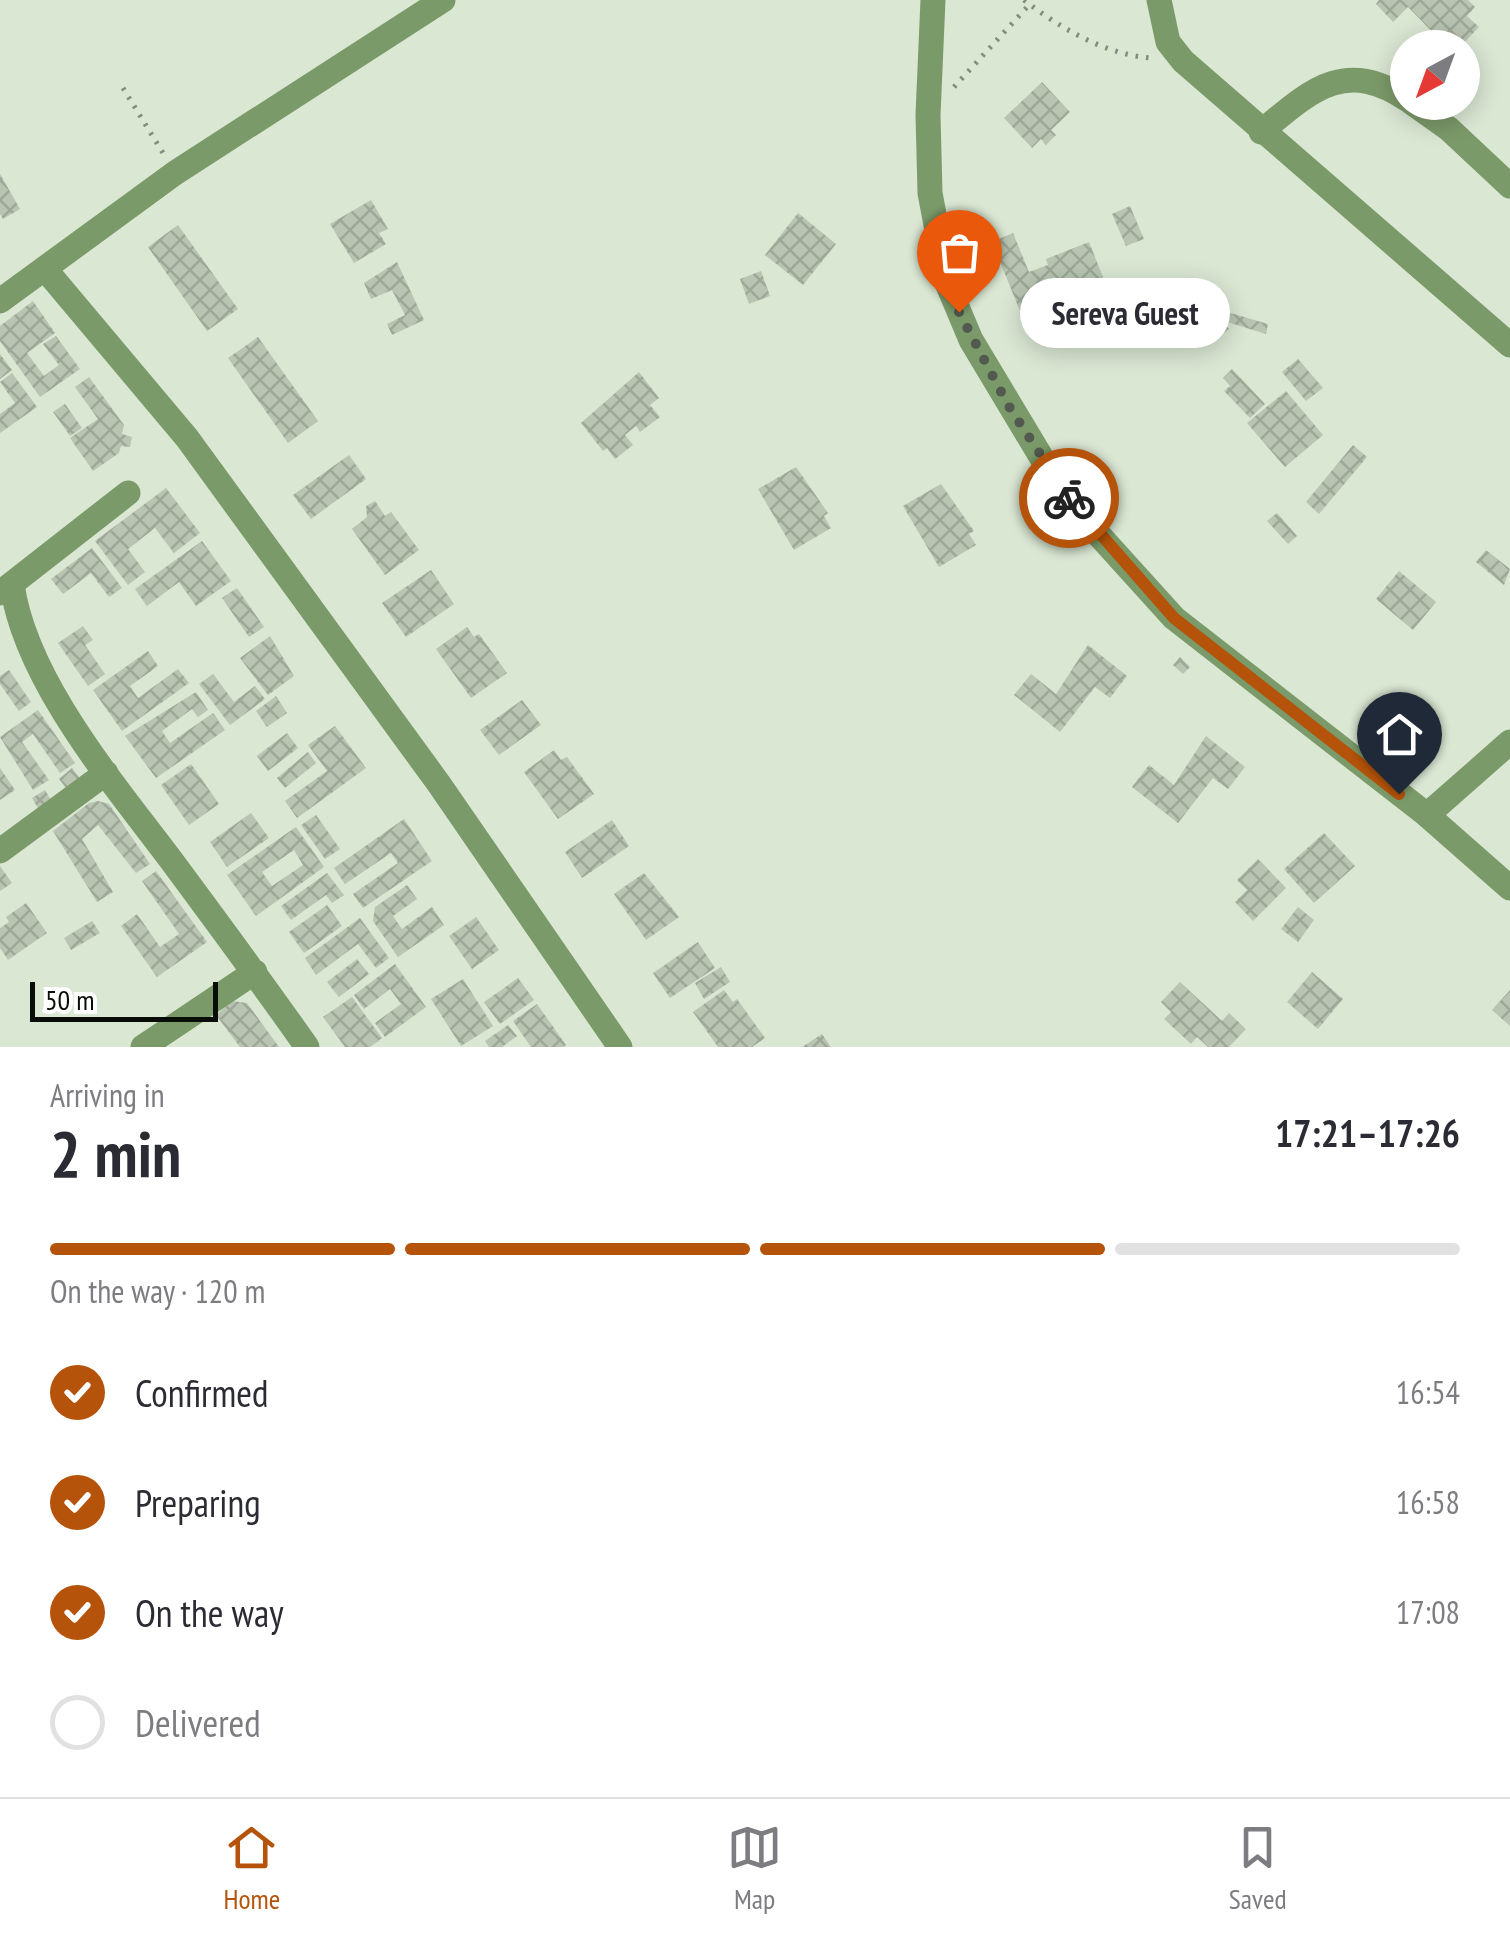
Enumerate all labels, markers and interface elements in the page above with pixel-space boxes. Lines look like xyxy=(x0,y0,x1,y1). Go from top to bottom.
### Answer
north arrow xyxy=(1390,30,1480,120)
map controls xyxy=(1390,30,1480,120)
pin xyxy=(917,210,1002,313)
icon: bag xyxy=(932,225,987,280)
callout: Sereva Guest xyxy=(1019,277,1229,347)
text: Sereva Guest xyxy=(1051,292,1199,334)
courier xyxy=(1019,448,1119,548)
icon: bike xyxy=(1042,471,1097,526)
pin xyxy=(1357,692,1442,795)
icon: home xyxy=(1372,707,1427,762)
scale bar xyxy=(30,977,218,1021)
text: 50 m xyxy=(45,981,94,1018)
text: Arriving in xyxy=(50,1074,165,1116)
text: 17:21–17:26 xyxy=(1275,1108,1460,1157)
text: 2 min xyxy=(50,1111,181,1195)
text: On the way · 120 m xyxy=(50,1270,265,1312)
icon: check xyxy=(50,1365,105,1420)
text: Confirmed xyxy=(135,1368,268,1417)
text: 16:54 xyxy=(1396,1371,1460,1413)
icon: check xyxy=(50,1475,105,1530)
text: Preparing xyxy=(135,1478,261,1527)
text: 16:58 xyxy=(1396,1481,1460,1523)
icon: check xyxy=(50,1585,105,1640)
text: On the way xyxy=(135,1588,283,1637)
text: 17:08 xyxy=(1396,1591,1460,1633)
text: Delivered xyxy=(135,1698,261,1747)
tab: Home xyxy=(223,1820,280,1917)
tab: Map xyxy=(727,1820,782,1917)
tab: Saved xyxy=(1229,1820,1287,1917)

